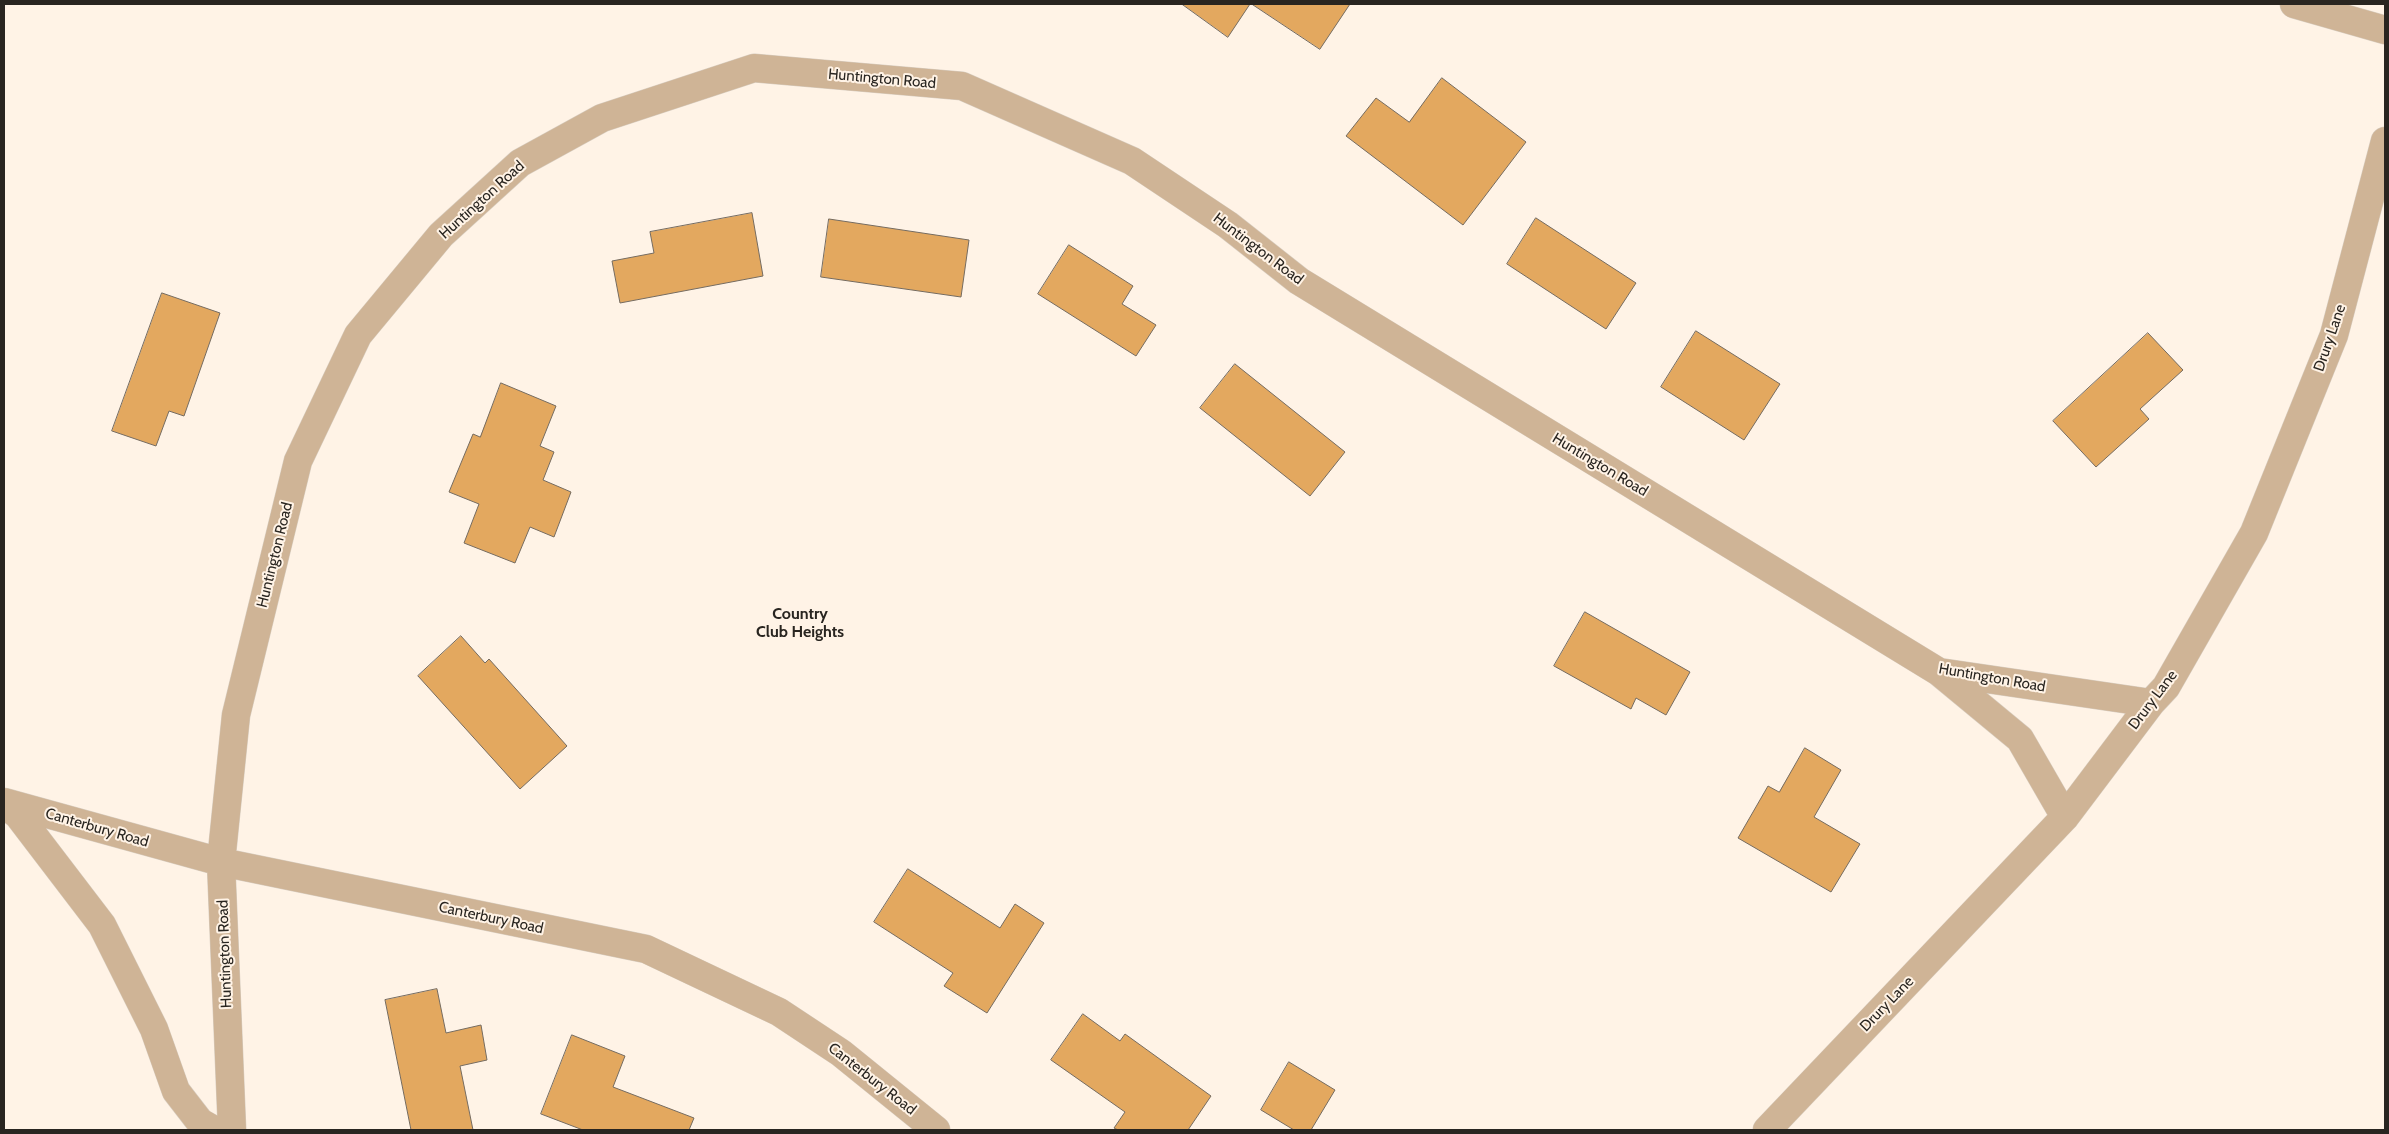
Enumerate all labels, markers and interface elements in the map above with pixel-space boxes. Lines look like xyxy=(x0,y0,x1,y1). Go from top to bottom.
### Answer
street label: Huntington Road xyxy=(827,65,937,93)
street label: Huntington Road xyxy=(436,157,528,243)
street label: Huntington Road xyxy=(1209,209,1307,289)
street label: Drury Lane xyxy=(2310,302,2350,374)
street label: Huntington Road xyxy=(1549,429,1651,501)
street label: Huntington Road xyxy=(253,500,297,610)
district label: Country Club Heights xyxy=(756,604,844,642)
street label: Huntington Road xyxy=(1937,660,2047,696)
street label: Drury Lane xyxy=(2125,667,2181,733)
street label: Canterbury Road xyxy=(43,805,151,851)
street label: Canterbury Road xyxy=(437,898,545,938)
street label: Huntington Road xyxy=(214,900,236,1008)
street label: Drury Lane xyxy=(1856,973,1918,1035)
street label: Canterbury Road xyxy=(824,1039,920,1119)

